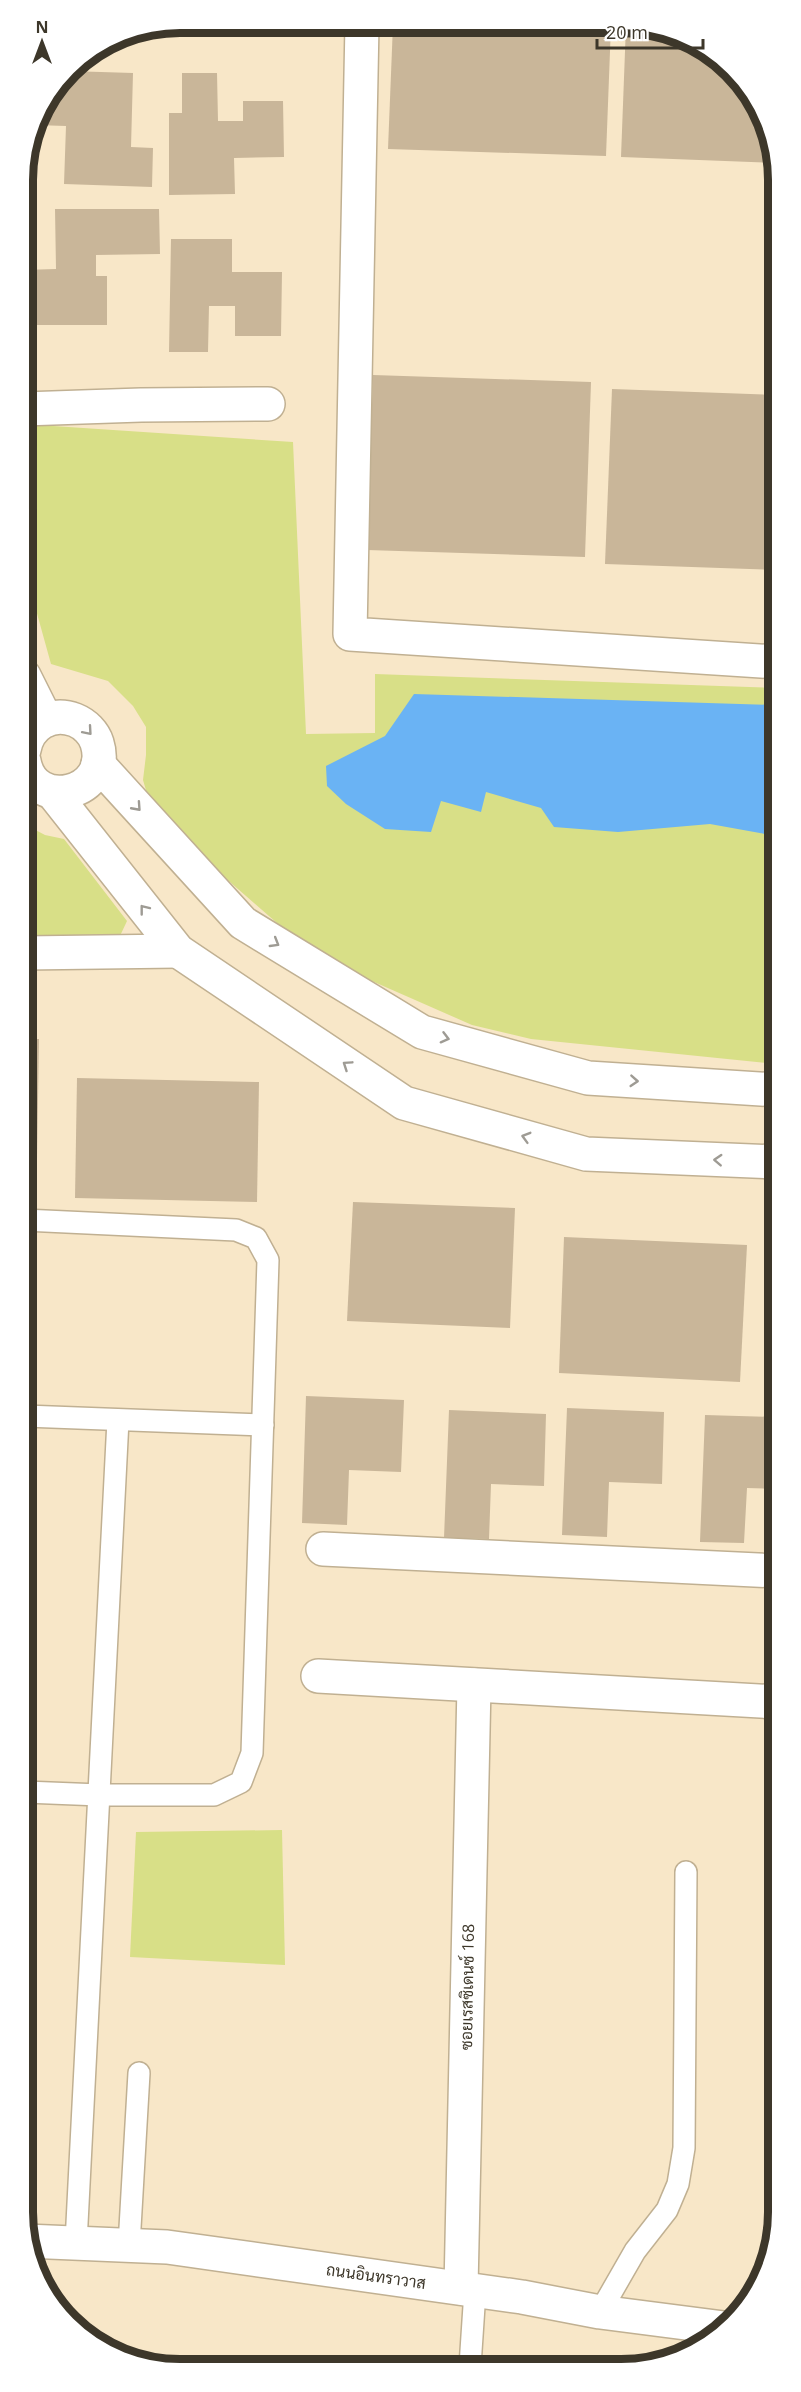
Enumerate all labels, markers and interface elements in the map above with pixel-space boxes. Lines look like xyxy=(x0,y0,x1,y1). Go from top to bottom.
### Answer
north arrow xyxy=(12,12,72,72)
scale bar xyxy=(597,12,704,50)
text: N xyxy=(35,16,49,38)
text: 20 m xyxy=(606,20,648,44)
one-way arrow xyxy=(81,724,92,735)
one-way arrow xyxy=(130,800,141,811)
one-way arrow xyxy=(141,904,152,915)
one-way arrow xyxy=(269,936,280,947)
one-way arrow xyxy=(440,1031,450,1044)
one-way arrow xyxy=(343,1061,354,1072)
one-way arrow xyxy=(630,1074,639,1087)
one-way arrow xyxy=(521,1132,532,1144)
one-way arrow xyxy=(714,1153,723,1166)
street label: ซอยเรสซิเดนซ์ 168 xyxy=(454,1924,479,2050)
street label: ถนนอินทราวาส xyxy=(325,2258,427,2294)

